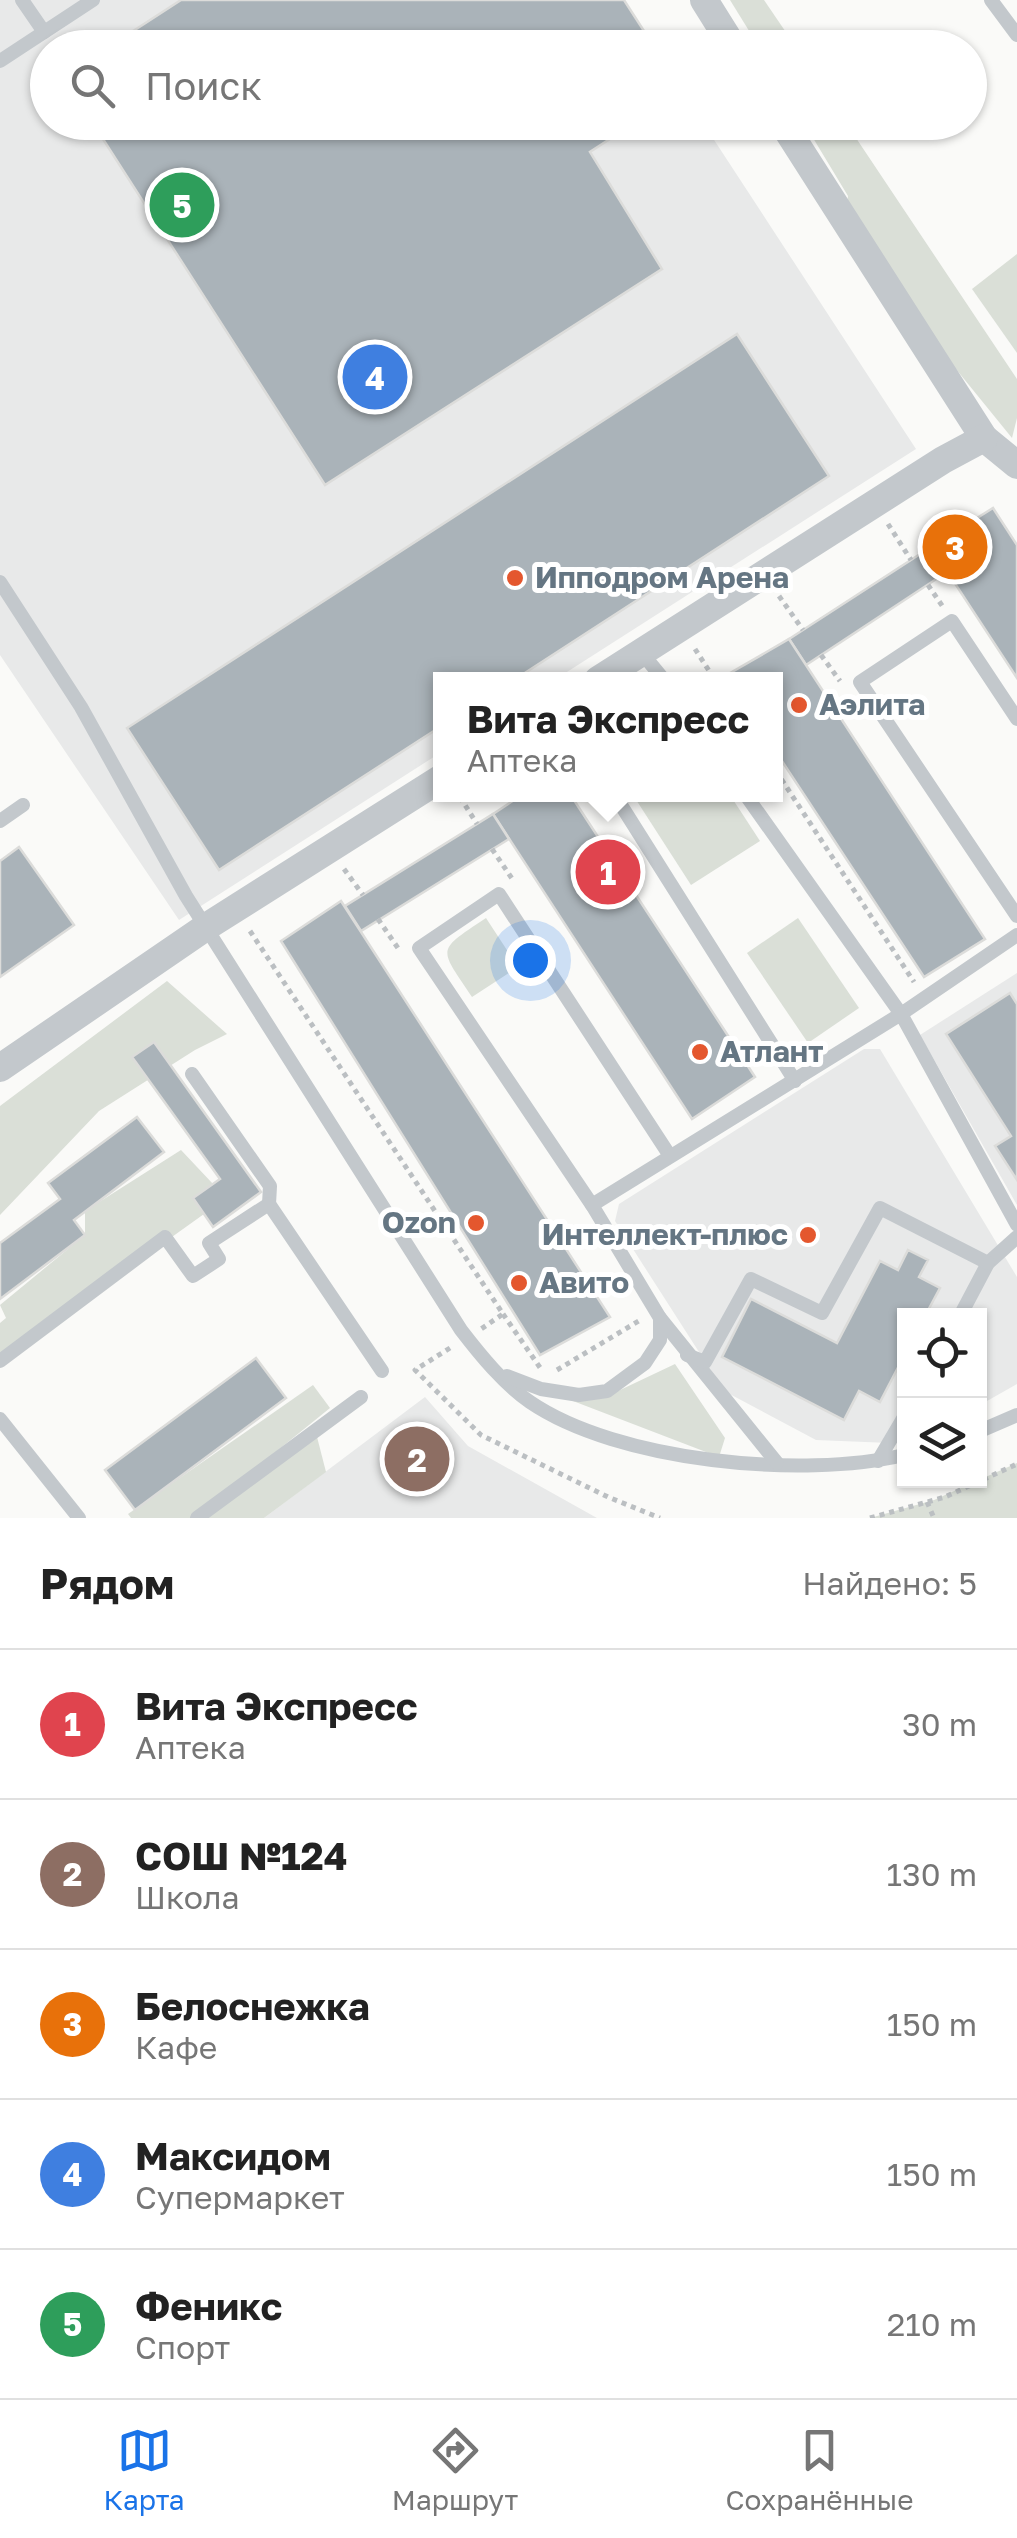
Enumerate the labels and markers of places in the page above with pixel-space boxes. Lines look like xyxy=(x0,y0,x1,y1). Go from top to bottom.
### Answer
pin: 5 xyxy=(150,168,214,242)
pin: 4 xyxy=(342,340,408,414)
pin: 3 xyxy=(922,510,988,584)
place label: Ипподром Арена xyxy=(535,559,789,595)
marker: Ипподром Арена xyxy=(504,567,526,589)
place label: Аэлита xyxy=(819,686,925,722)
marker: Аэлита xyxy=(788,694,810,716)
pin: 1 xyxy=(576,834,640,910)
place label: Атлант xyxy=(720,1033,824,1069)
marker: Атлант xyxy=(689,1041,711,1063)
place label: Ozon xyxy=(382,1204,456,1240)
marker: Ozon xyxy=(465,1212,487,1234)
place label: Интеллект-плюс xyxy=(542,1216,788,1252)
marker: Интеллект-плюс xyxy=(797,1224,819,1246)
place label: Авито xyxy=(539,1264,629,1300)
marker: Авито xyxy=(508,1272,530,1294)
pin: 2 xyxy=(384,1422,450,1496)

